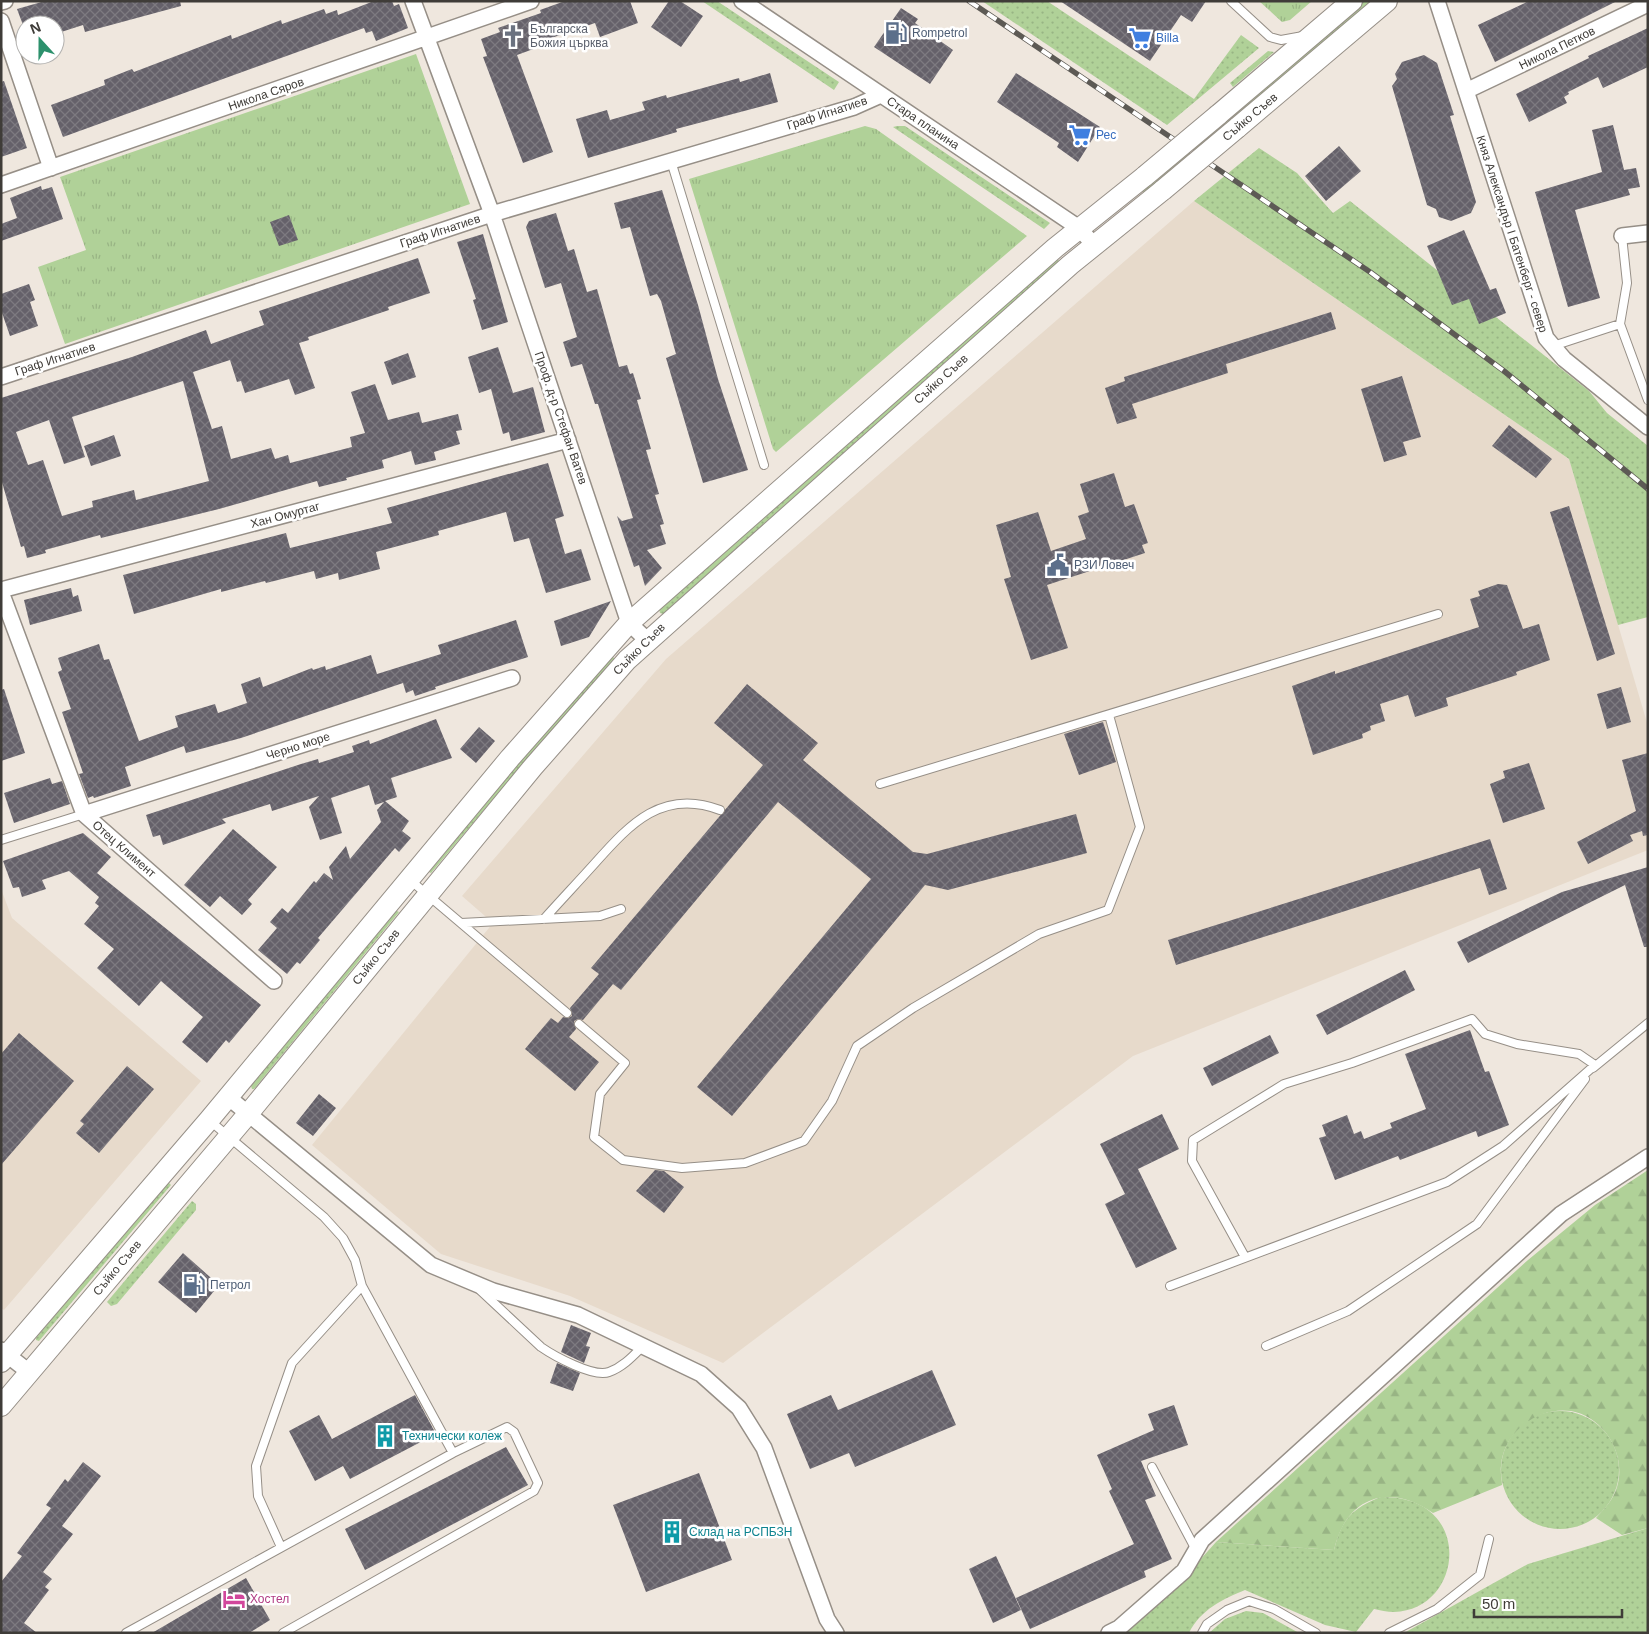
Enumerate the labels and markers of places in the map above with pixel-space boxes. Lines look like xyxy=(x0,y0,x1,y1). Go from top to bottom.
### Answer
fuel station icon: Rompetrol xyxy=(883,20,909,46)
place label: Българска Божия църква xyxy=(530,22,609,50)
church icon: Българска Божия църква xyxy=(500,23,526,49)
supermarket icon: Billa xyxy=(1127,25,1153,51)
place label: Rompetrol xyxy=(912,26,967,40)
place label: Billa xyxy=(1156,31,1179,45)
supermarket icon: Рес xyxy=(1067,122,1093,148)
place label: Рес xyxy=(1096,128,1116,142)
public building icon: РЗИ Ловеч xyxy=(1045,552,1071,578)
place label: РЗИ Ловеч xyxy=(1074,558,1134,572)
fuel station icon: Петрол xyxy=(181,1272,207,1298)
place label: Петрол xyxy=(210,1278,250,1292)
building icon: Технически колеж xyxy=(372,1423,398,1449)
place label: Технически колеж xyxy=(402,1429,502,1443)
building icon: Склад на РСПБЗН xyxy=(659,1519,685,1545)
place label: Склад на РСПБЗН xyxy=(689,1525,793,1539)
hotel icon: Хостел xyxy=(221,1586,247,1612)
place label: Хостел xyxy=(250,1592,289,1606)

